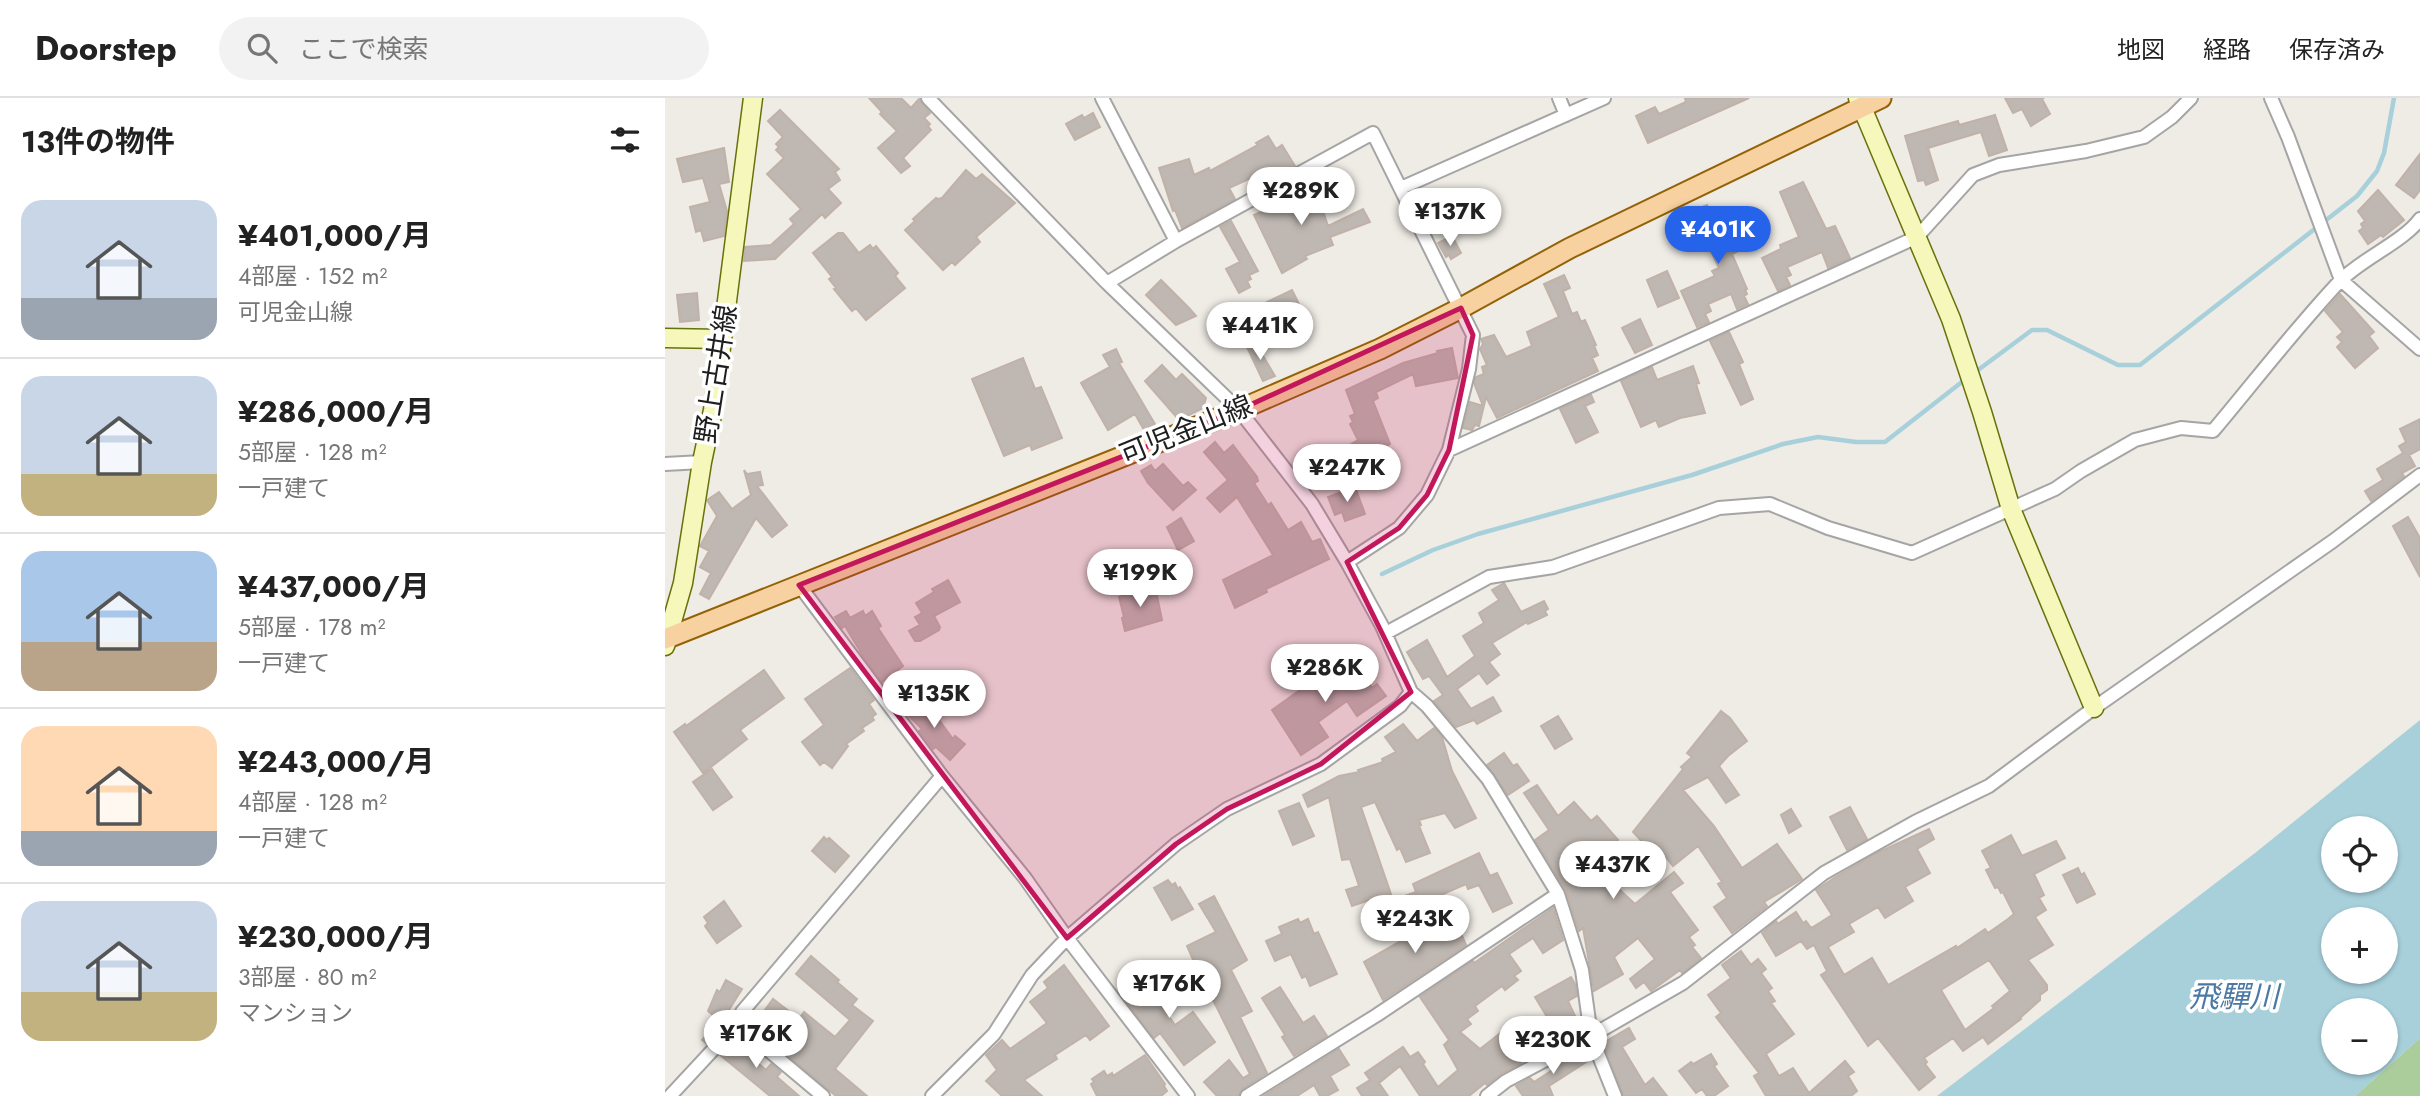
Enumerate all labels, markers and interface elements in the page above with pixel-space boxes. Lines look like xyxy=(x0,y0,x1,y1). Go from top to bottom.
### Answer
search box xyxy=(219,17,709,80)
text: Doorstep xyxy=(35,25,177,72)
icon: search xyxy=(243,29,281,67)
text: ここで検索 xyxy=(299,30,429,68)
text: 地図 xyxy=(2117,32,2165,67)
text: 経路 xyxy=(2203,32,2251,67)
text: 保存済み xyxy=(2289,32,2385,67)
text: 13件の物件 xyxy=(21,120,175,163)
icon: filters xyxy=(606,121,644,159)
pin: ¥289K xyxy=(1252,167,1350,227)
text: ¥289K xyxy=(1263,173,1339,207)
pin: ¥137K xyxy=(1401,188,1499,248)
text: ¥137K xyxy=(1415,194,1485,228)
pin: ¥401K xyxy=(1669,206,1767,266)
text: ¥401K xyxy=(1681,212,1755,246)
text: ¥401,000/月 xyxy=(238,214,432,257)
icon: home xyxy=(77,228,161,312)
text: 4部屋 · 152 m² xyxy=(238,259,387,293)
text: 可児金山線 xyxy=(238,295,353,329)
street label: 野上古井線 xyxy=(685,302,747,446)
pin: ¥441K xyxy=(1211,302,1309,362)
text: ¥441K xyxy=(1222,308,1298,342)
street label: 可児金山線 xyxy=(1113,385,1259,475)
text: ¥286,000/月 xyxy=(238,390,434,433)
icon: home xyxy=(77,404,161,488)
text: 5部屋 · 128 m² xyxy=(238,435,386,469)
pin: ¥247K xyxy=(1298,444,1396,504)
text: ¥247K xyxy=(1309,450,1385,484)
text: 一戸建て xyxy=(238,471,330,505)
pin: ¥199K xyxy=(1091,550,1189,609)
text: ¥199K xyxy=(1103,555,1177,589)
text: ¥437,000/月 xyxy=(238,565,430,608)
icon: home xyxy=(77,579,161,663)
text: 5部屋 · 178 m² xyxy=(238,610,385,644)
pin: ¥286K xyxy=(1276,644,1374,704)
text: 一戸建て xyxy=(238,646,330,680)
text: ¥286K xyxy=(1287,650,1363,684)
pin: ¥135K xyxy=(885,670,983,730)
text: ¥135K xyxy=(898,676,970,710)
text: ¥243,000/月 xyxy=(238,740,434,783)
icon: home xyxy=(77,754,161,838)
text: 4部屋 · 128 m² xyxy=(238,785,387,819)
map controls xyxy=(2321,816,2398,1075)
button: locate xyxy=(2321,816,2398,893)
text: 一戸建て xyxy=(238,821,330,855)
pin: ¥437K xyxy=(1564,842,1662,901)
text: ¥437K xyxy=(1575,847,1651,881)
pin: ¥243K xyxy=(1366,896,1464,955)
text: ¥243K xyxy=(1377,901,1453,935)
button: + xyxy=(2321,907,2398,984)
text: ¥230,000/月 xyxy=(238,915,434,958)
icon: home xyxy=(77,929,161,1013)
text: 3部屋 · 80 m² xyxy=(238,960,376,994)
pin: ¥176K xyxy=(1120,960,1218,1020)
text: ¥176K xyxy=(1133,966,1205,1000)
water label: 飛驒川 xyxy=(2189,975,2282,1018)
text: マンション xyxy=(238,996,353,1030)
button: − xyxy=(2321,998,2398,1075)
pin: ¥176K xyxy=(707,1010,805,1070)
text: ¥176K xyxy=(720,1016,792,1050)
pin: ¥230K xyxy=(1504,1016,1602,1076)
text: ¥230K xyxy=(1515,1022,1591,1056)

